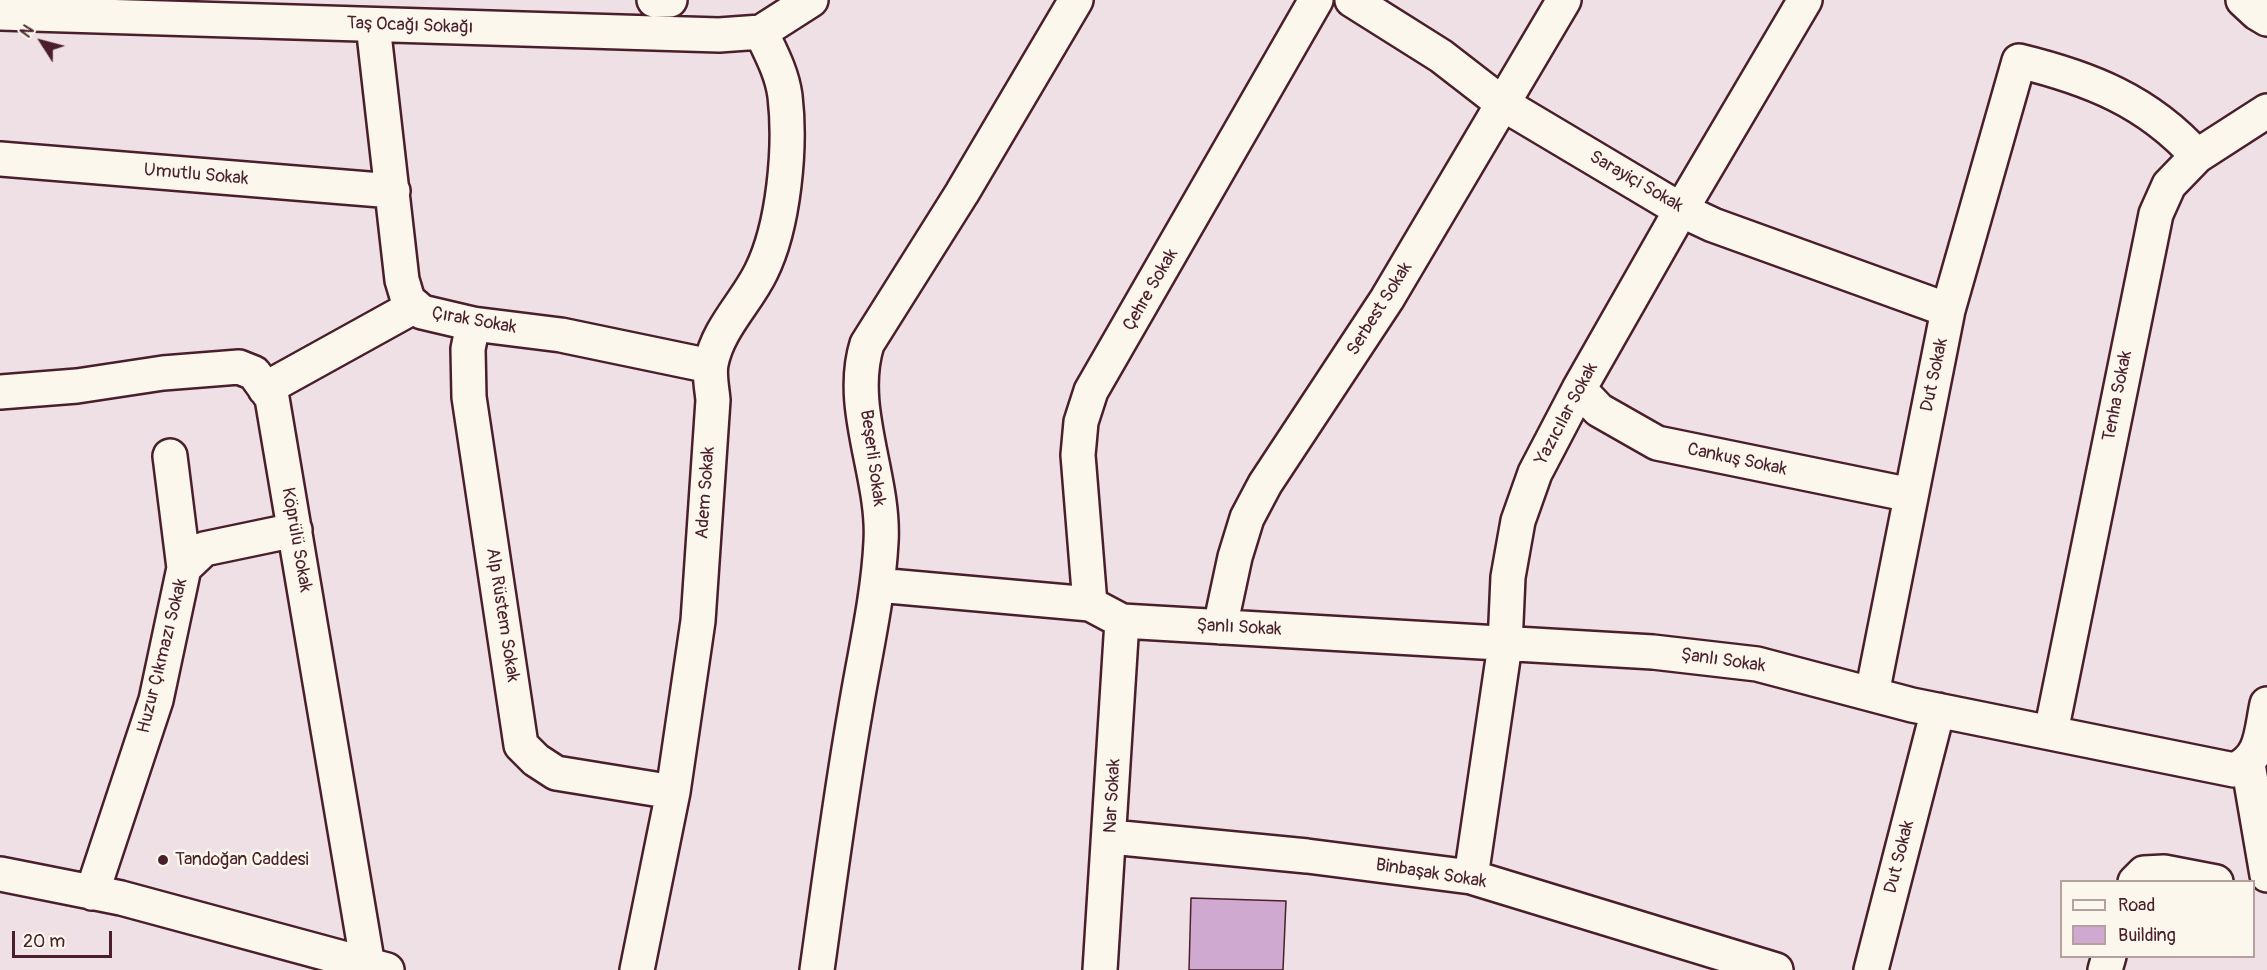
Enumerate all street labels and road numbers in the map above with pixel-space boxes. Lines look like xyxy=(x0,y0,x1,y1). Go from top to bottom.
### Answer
street label: Taş Ocağı Sokağı xyxy=(346,13,474,39)
street label: Sarayiçi Sokak xyxy=(1585,147,1687,217)
street label: Umutlu Sokak xyxy=(143,160,249,190)
street label: Çehre Sokak xyxy=(1119,245,1183,335)
street label: Serbest Sokak xyxy=(1343,258,1417,360)
street label: Çırak Sokak xyxy=(430,303,518,339)
street label: Dut Sokak xyxy=(1917,336,1953,414)
street label: Tenha Sokak xyxy=(2099,349,2137,443)
street label: Yazıcılar Sokak xyxy=(1531,359,1603,469)
street label: Beşerli Sokak xyxy=(855,408,889,508)
street label: Cankuş Sokak xyxy=(1685,439,1789,481)
street label: Adem Sokak xyxy=(692,446,720,540)
street label: Köprülü Sokak xyxy=(276,486,316,594)
street label: Alp Rüstem Sokak xyxy=(481,546,523,684)
street label: Huzur Çıkmazı Sokak xyxy=(133,576,193,736)
street label: Şanlı Sokak xyxy=(1196,615,1282,641)
street label: Şanlı Sokak xyxy=(1679,644,1767,678)
street label: Nar Sokak xyxy=(1100,758,1126,834)
street label: Dut Sokak xyxy=(1880,818,1920,896)
street label: Binbaşak Sokak xyxy=(1374,855,1488,893)

